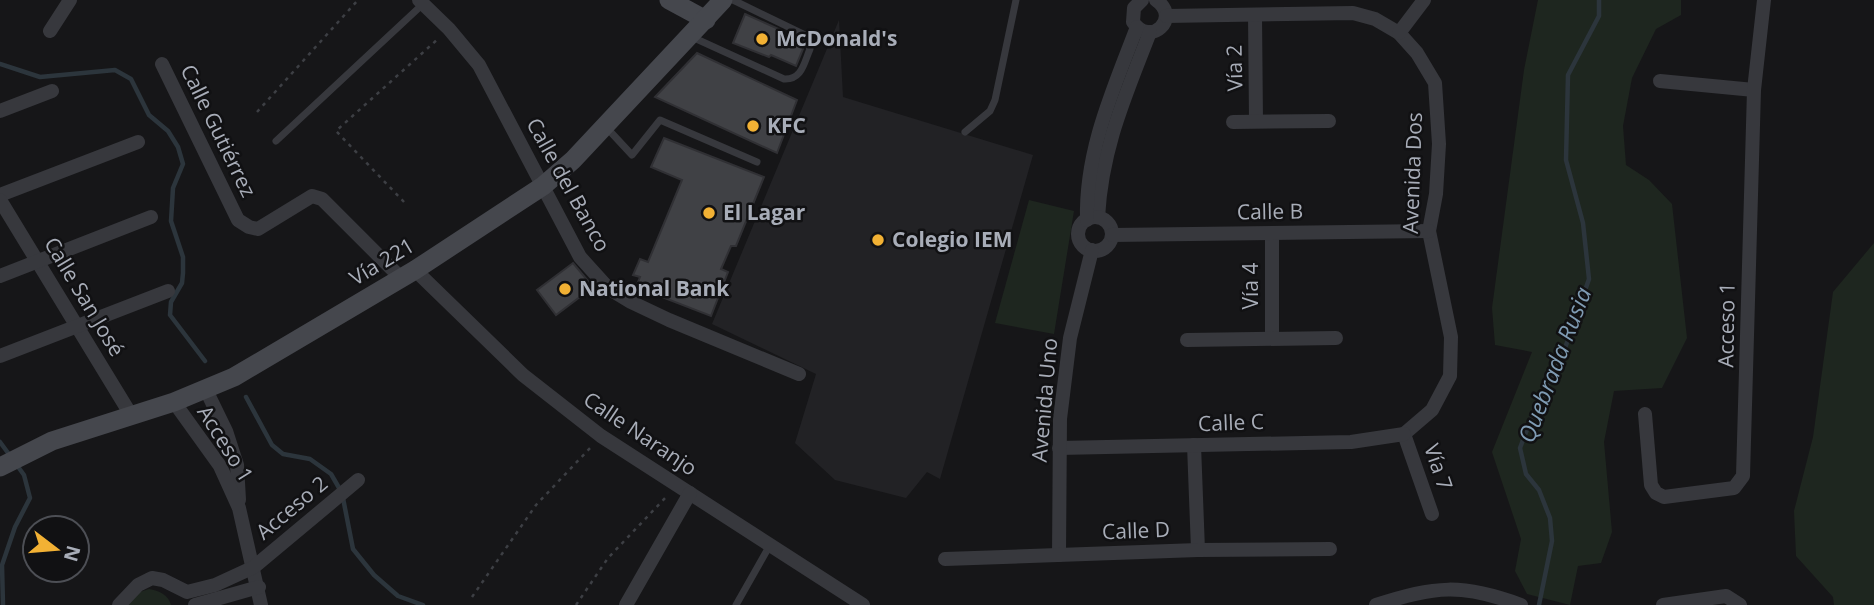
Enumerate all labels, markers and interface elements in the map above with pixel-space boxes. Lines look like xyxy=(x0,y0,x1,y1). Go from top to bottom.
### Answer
place label: McDonald's xyxy=(776,24,897,52)
marker: McDonald's xyxy=(754,31,770,47)
street label: Vía 2 xyxy=(1220,44,1248,92)
street label: Calle Gutiérrez xyxy=(175,60,263,202)
place label: KFC xyxy=(767,111,806,139)
street label: Avenida Dos xyxy=(1396,112,1428,234)
street label: Calle del Banco xyxy=(521,113,617,256)
marker: KFC xyxy=(745,118,761,134)
street label: Calle B xyxy=(1237,196,1303,226)
place label: El Lagar xyxy=(723,198,806,226)
marker: El Lagar xyxy=(701,205,717,221)
place label: Colegio IEM xyxy=(892,225,1012,253)
street label: Vía 221 xyxy=(344,231,419,291)
street label: Calle San José xyxy=(38,232,131,361)
marker: Colegio IEM xyxy=(870,232,886,248)
street label: Vía 4 xyxy=(1236,263,1264,309)
place label: National Bank xyxy=(579,274,730,302)
marker: National Bank xyxy=(557,281,573,297)
water label: Quebrada Rusia xyxy=(1510,282,1598,447)
street label: Acceso 1 xyxy=(1711,282,1741,368)
street label: Avenida Uno xyxy=(1025,337,1063,463)
street label: Calle Naranjo xyxy=(578,385,703,481)
street label: Acceso 1 xyxy=(191,400,260,487)
street label: Calle C xyxy=(1198,407,1264,437)
street label: Vía 7 xyxy=(1418,440,1460,493)
street label: Acceso 2 xyxy=(250,469,333,545)
north arrow xyxy=(21,514,91,584)
street label: Calle D xyxy=(1102,515,1170,545)
text: N xyxy=(58,543,87,565)

